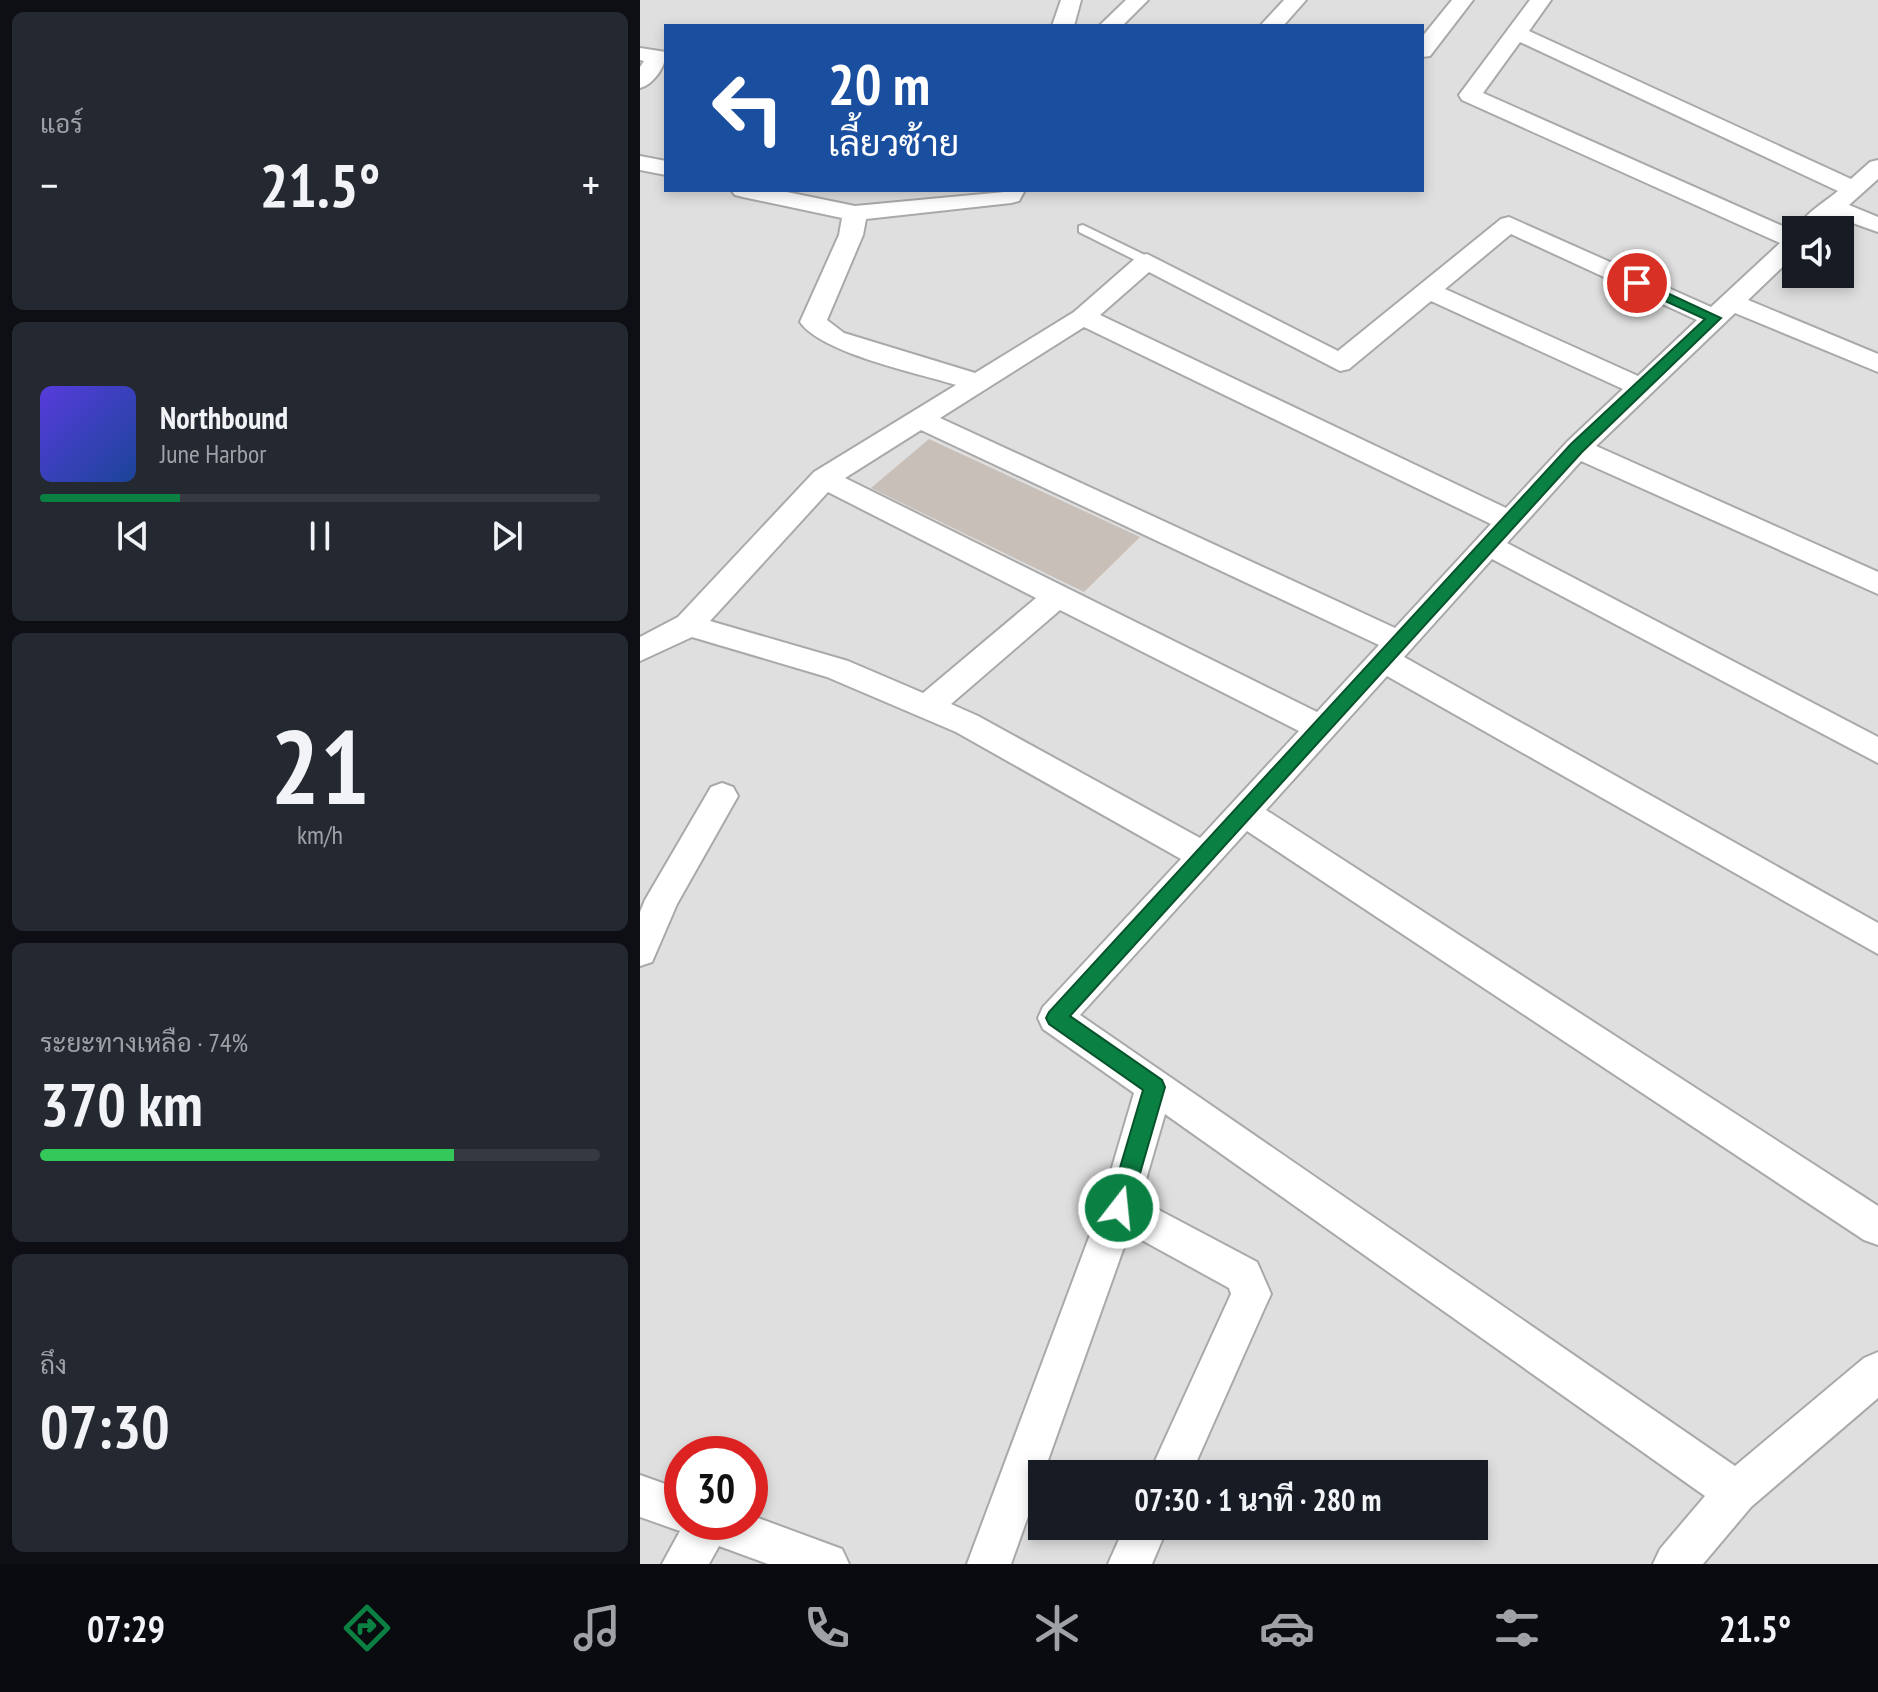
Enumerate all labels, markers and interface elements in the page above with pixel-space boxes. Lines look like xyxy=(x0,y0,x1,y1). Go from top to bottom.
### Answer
text: 20 m xyxy=(828,48,930,120)
icon: left xyxy=(696,56,800,160)
text: แอร์ xyxy=(40,107,83,140)
text: เลี้ยวซ้าย xyxy=(828,119,959,166)
text: 21.5° xyxy=(260,146,380,224)
text: − xyxy=(40,156,58,213)
text: + xyxy=(582,156,600,213)
map controls xyxy=(1782,216,1854,288)
button: sound xyxy=(1782,216,1854,288)
pin xyxy=(1603,249,1671,317)
icon: arrive xyxy=(1615,261,1659,305)
text: Northbound xyxy=(160,398,288,437)
text: June Harbor xyxy=(160,437,266,470)
icon: previous xyxy=(111,514,155,558)
icon: pause xyxy=(298,514,342,558)
icon: next xyxy=(485,514,529,558)
text: 21 xyxy=(270,698,370,833)
text: km/h xyxy=(297,818,343,851)
text: ระยะทางเหลือ · 74% xyxy=(40,1026,248,1059)
text: 370 km xyxy=(40,1065,203,1143)
position arrow xyxy=(1077,1166,1161,1250)
text: ถึง xyxy=(40,1348,67,1381)
text: 07:30 xyxy=(40,1387,170,1465)
speed limit sign: 30 xyxy=(664,1436,768,1540)
text: 07:30 · 1 นาที · 280 m xyxy=(1135,1480,1381,1519)
icon: directions xyxy=(339,1600,395,1656)
icon: music xyxy=(569,1600,625,1656)
icon: phone xyxy=(799,1600,855,1656)
icon: climate xyxy=(1029,1600,1085,1656)
icon: car xyxy=(1259,1600,1315,1656)
icon: filters xyxy=(1489,1600,1545,1656)
text: 07:29 xyxy=(87,1605,165,1652)
text: 21.5° xyxy=(1719,1605,1791,1652)

